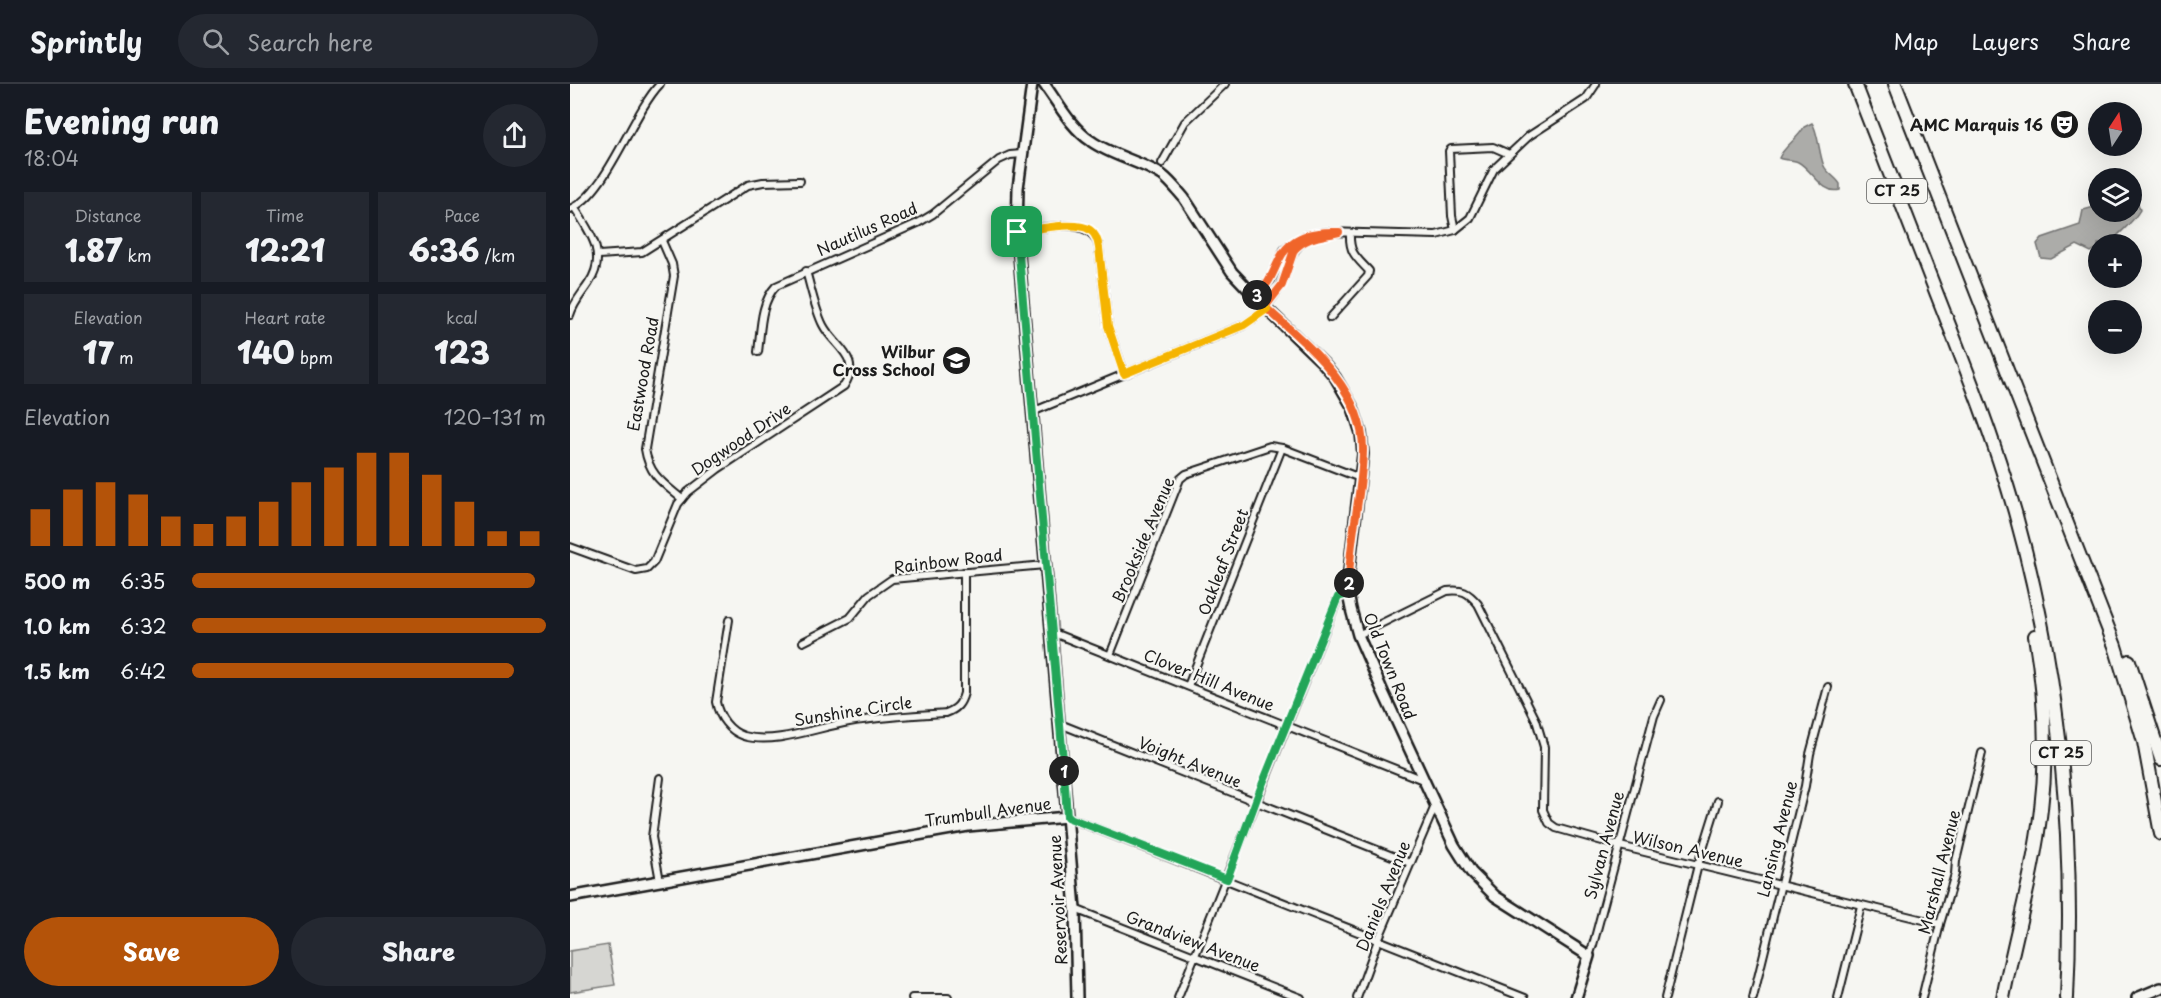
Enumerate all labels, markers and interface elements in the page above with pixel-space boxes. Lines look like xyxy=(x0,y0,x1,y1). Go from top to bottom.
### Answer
search box xyxy=(178,14,598,68)
text: Sprintly xyxy=(30,20,142,63)
icon: search xyxy=(199,25,232,58)
text: Search here xyxy=(247,25,373,58)
text: Map xyxy=(1894,25,1938,57)
text: Layers xyxy=(1971,25,2039,57)
text: Share xyxy=(2072,25,2131,57)
text: Evening run xyxy=(24,95,219,145)
north arrow xyxy=(2088,102,2142,156)
map controls xyxy=(2088,102,2142,354)
button: share xyxy=(483,104,546,167)
theatre icon: AMC Marquis 16 xyxy=(2048,109,2080,141)
place label: AMC Marquis 16 xyxy=(1910,112,2043,136)
text: 18:04 xyxy=(24,143,79,173)
button: layers xyxy=(2088,168,2142,222)
road number: CT 25 xyxy=(1867,179,1927,203)
street label: Nautilus Road xyxy=(812,195,921,261)
text: Distance xyxy=(74,203,142,227)
text: Time xyxy=(266,203,304,227)
text: Pace xyxy=(444,203,480,227)
pin xyxy=(991,206,1042,257)
icon: arrive xyxy=(1000,215,1033,248)
text: 1.87 xyxy=(64,227,122,272)
text: 12:21 xyxy=(245,227,325,272)
text: 6:36 xyxy=(409,227,479,272)
button: + xyxy=(2088,234,2142,288)
text: km xyxy=(122,243,152,267)
text: /km xyxy=(479,243,515,267)
pin: 3 xyxy=(1242,280,1272,310)
text: 3 xyxy=(1252,283,1262,307)
button: − xyxy=(2088,300,2142,354)
text: Elevation xyxy=(73,305,143,329)
text: Heart rate xyxy=(245,305,325,329)
text: kcal xyxy=(446,305,478,329)
street label: Eastwood Road xyxy=(620,315,664,433)
text: 17 xyxy=(83,329,114,374)
text: 140 xyxy=(237,329,295,374)
text: 123 xyxy=(434,329,490,374)
place label: Wilbur Cross School xyxy=(833,339,936,381)
text: m xyxy=(114,345,133,369)
text: bpm xyxy=(295,345,333,369)
school or university icon: Wilbur Cross School xyxy=(940,345,972,377)
street label: Dogwood Drive xyxy=(686,396,795,480)
text: Elevation xyxy=(24,402,110,432)
text: 120–131 m xyxy=(444,402,546,432)
street label: Brookside Avenue xyxy=(1105,473,1180,606)
street label: Oakleaf Street xyxy=(1191,504,1254,619)
street label: Rainbow Road xyxy=(892,541,1004,579)
text: 500 m xyxy=(24,566,91,596)
text: 6:35 xyxy=(120,566,165,596)
pin: 2 xyxy=(1334,568,1364,598)
text: 2 xyxy=(1343,571,1355,595)
street label: Old Town Road xyxy=(1358,608,1423,723)
text: 1.0 km xyxy=(24,611,91,641)
text: 6:32 xyxy=(120,611,167,641)
street label: Clover Hill Avenue xyxy=(1140,642,1279,716)
text: 1.5 km xyxy=(24,656,90,686)
text: 6:42 xyxy=(120,656,166,686)
street label: Sunshine Circle xyxy=(792,689,913,731)
street label: Voight Avenue xyxy=(1135,729,1246,793)
road number: CT 25 xyxy=(2031,741,2091,765)
pin: 1 xyxy=(1049,756,1079,786)
text: 1 xyxy=(1060,759,1068,783)
street label: Lansing Avenue xyxy=(1750,778,1802,900)
street label: Sylvan Avenue xyxy=(1577,788,1629,901)
street label: Trumbull Avenue xyxy=(923,790,1053,832)
street label: Marshall Avenue xyxy=(1911,807,1965,937)
street label: Wilson Avenue xyxy=(1630,824,1746,873)
street label: Reservoir Avenue xyxy=(1042,834,1072,966)
street label: Daniels Avenue xyxy=(1349,836,1415,954)
street label: Grandview Avenue xyxy=(1123,903,1264,977)
button: Save xyxy=(24,917,279,986)
button: Share xyxy=(291,917,546,986)

